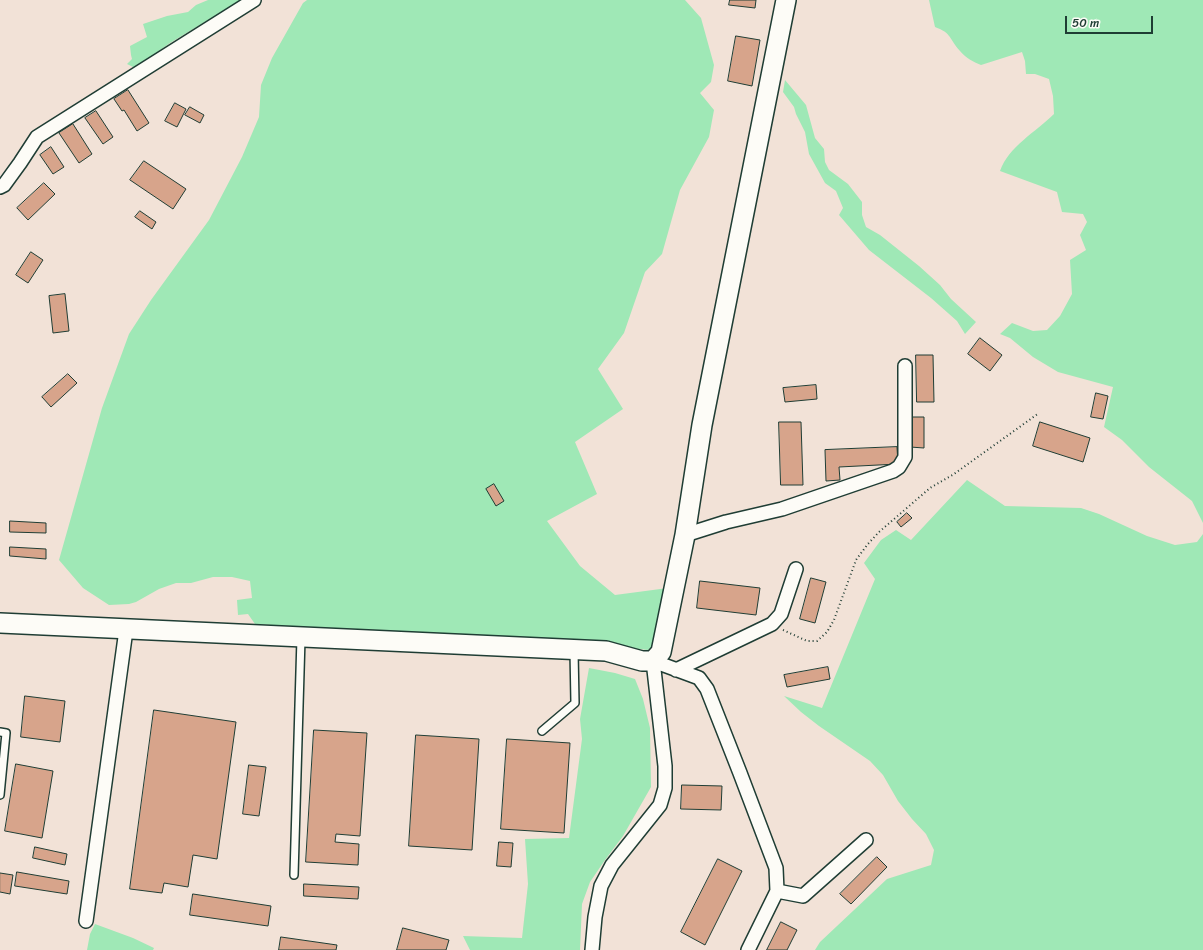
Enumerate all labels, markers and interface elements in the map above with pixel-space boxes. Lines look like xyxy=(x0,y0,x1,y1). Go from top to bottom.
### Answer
scale bar xyxy=(1067,8,1155,34)
text: 50 m xyxy=(1072,12,1099,34)

